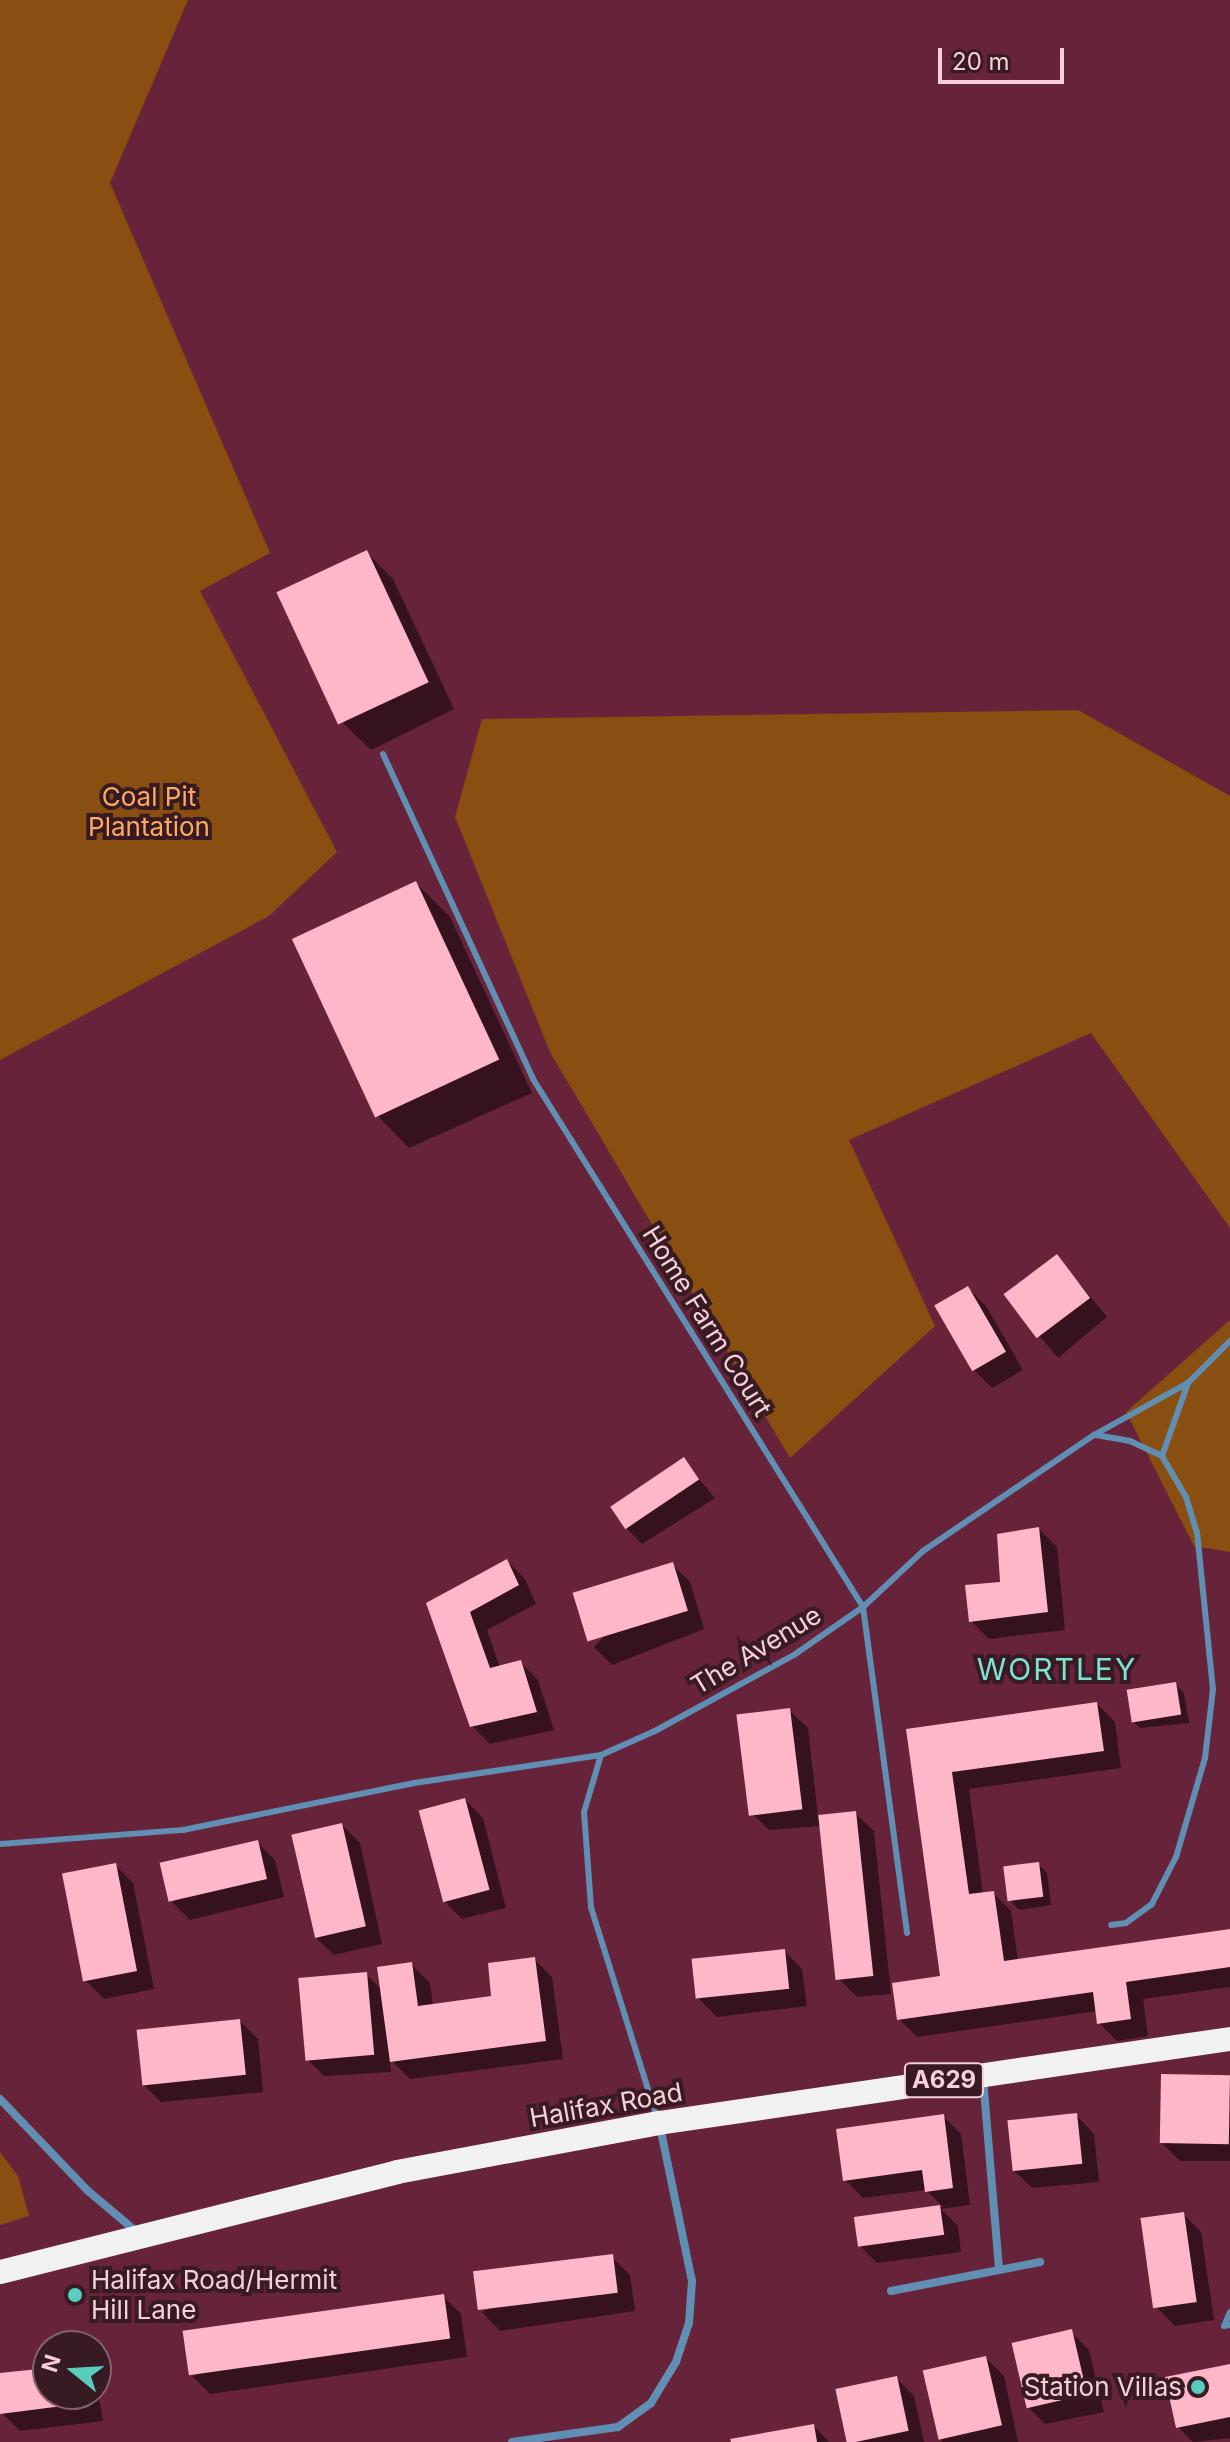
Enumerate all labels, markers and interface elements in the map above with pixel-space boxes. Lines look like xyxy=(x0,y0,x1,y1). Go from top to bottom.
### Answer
scale bar xyxy=(942,32,1068,82)
text: 20 m xyxy=(952,47,1010,76)
park label: Coal Pit Plantation xyxy=(88,781,210,842)
street label: Home Farm Court xyxy=(636,1220,778,1422)
street label: The Avenue xyxy=(685,1599,827,1701)
district label: WORTLEY xyxy=(977,1651,1137,1687)
road number: A629 xyxy=(902,2060,986,2100)
street label: Halifax Road xyxy=(527,2076,685,2134)
place label: Halifax Road/Hermit Hill Lane xyxy=(91,2264,337,2326)
marker: Halifax Road/Hermit Hill Lane xyxy=(66,2286,84,2304)
north arrow xyxy=(32,2330,112,2410)
text: N xyxy=(36,2351,66,2375)
place label: Station Villas xyxy=(1024,2371,1182,2403)
marker: Station Villas xyxy=(1189,2378,1207,2396)

